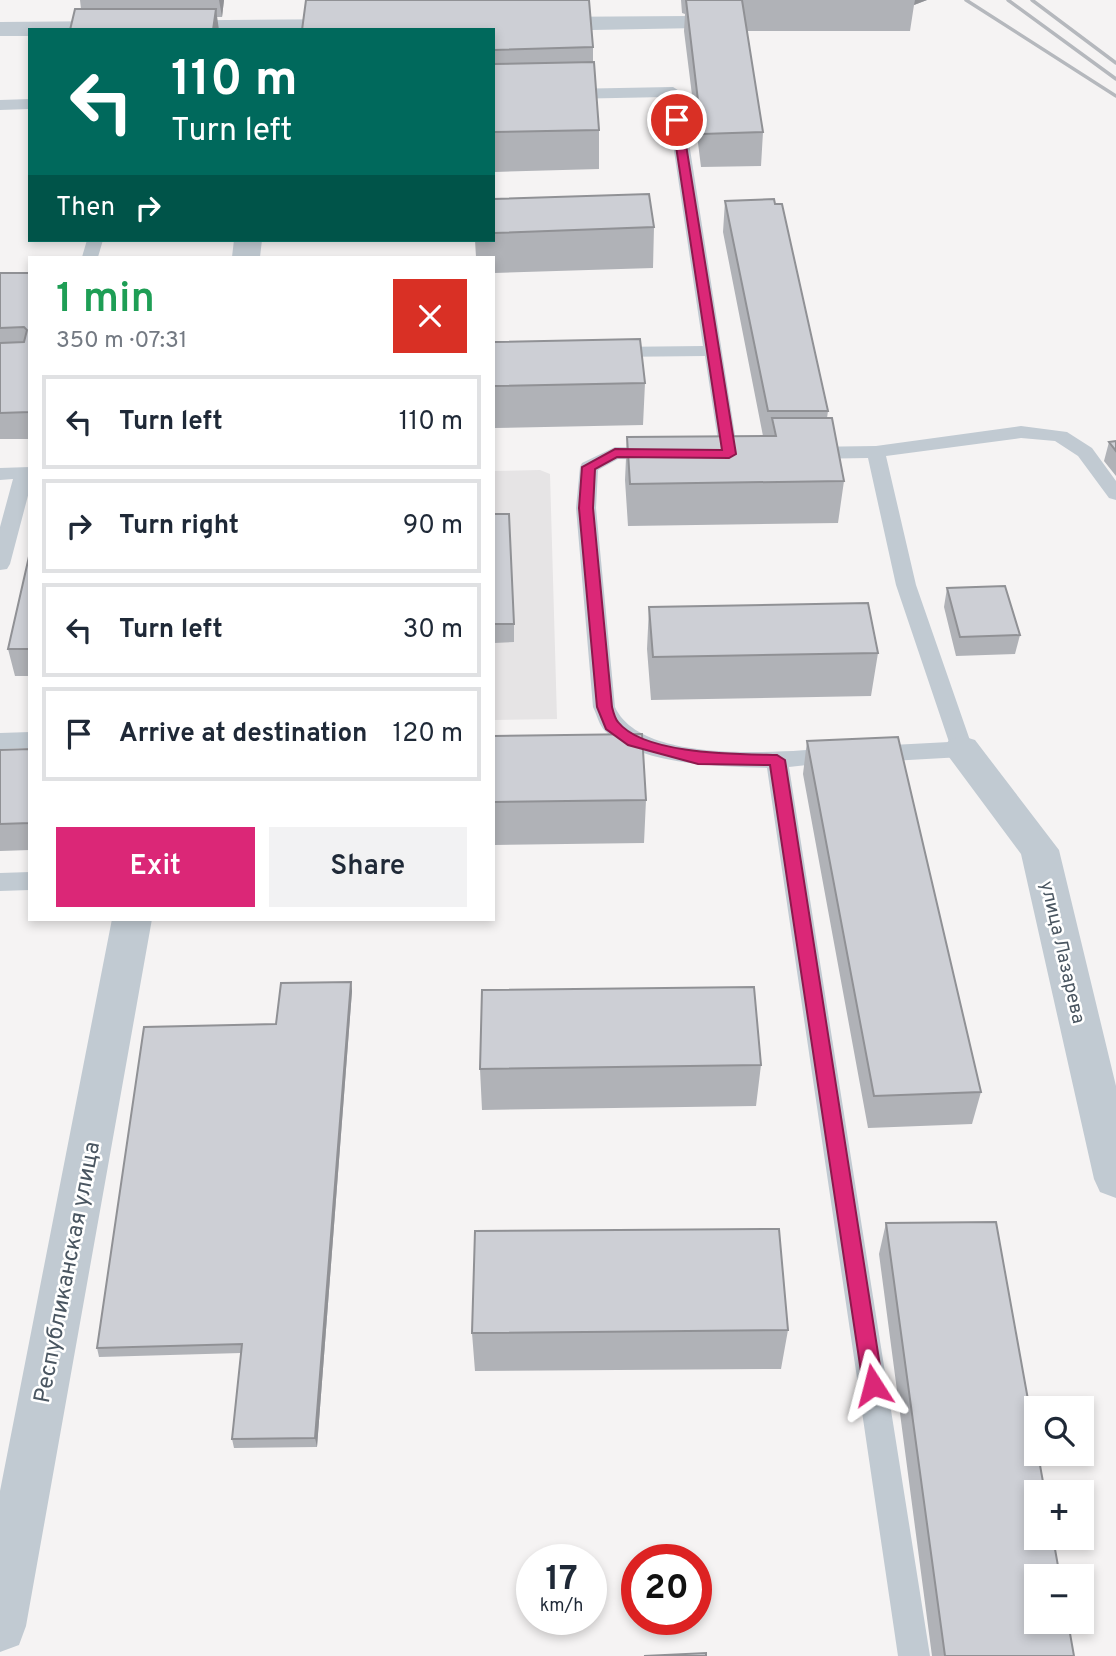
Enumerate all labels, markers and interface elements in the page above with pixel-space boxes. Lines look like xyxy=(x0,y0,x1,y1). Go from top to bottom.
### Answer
text: 110 m xyxy=(171,51,298,113)
icon: left xyxy=(56,56,147,147)
pin xyxy=(647,90,707,150)
icon: arrive xyxy=(658,101,696,139)
text: Turn left xyxy=(171,112,292,152)
icon: right xyxy=(129,189,167,227)
text: Then xyxy=(56,192,115,225)
text: 1 min xyxy=(56,274,155,327)
button: close xyxy=(393,279,467,353)
text: 350 m · 07:31 xyxy=(56,327,187,356)
icon: left xyxy=(60,403,98,441)
text: Turn left xyxy=(119,406,223,439)
text: 110 m xyxy=(399,406,463,439)
icon: right xyxy=(60,507,98,545)
text: Turn right xyxy=(119,510,239,543)
text: 90 m xyxy=(403,510,463,543)
icon: left xyxy=(60,611,98,649)
text: Turn left xyxy=(119,614,223,647)
text: 30 m xyxy=(403,614,463,647)
icon: arrive xyxy=(60,715,98,753)
text: Arrive at destination xyxy=(119,718,367,751)
text: 120 m xyxy=(393,718,463,751)
button: Exit xyxy=(56,827,255,907)
button: Share xyxy=(269,827,467,907)
street label: улица Лазарева xyxy=(1034,879,1090,1026)
street label: Республиканская улица xyxy=(29,1139,108,1406)
position arrow xyxy=(836,1348,910,1422)
map controls xyxy=(1024,1396,1094,1634)
button: search xyxy=(1024,1396,1094,1466)
button: + xyxy=(1024,1480,1094,1550)
speed limit sign: 20 xyxy=(621,1544,712,1635)
text: 17 xyxy=(545,1558,578,1602)
button: − xyxy=(1024,1564,1094,1634)
text: km/h xyxy=(540,1595,583,1618)

